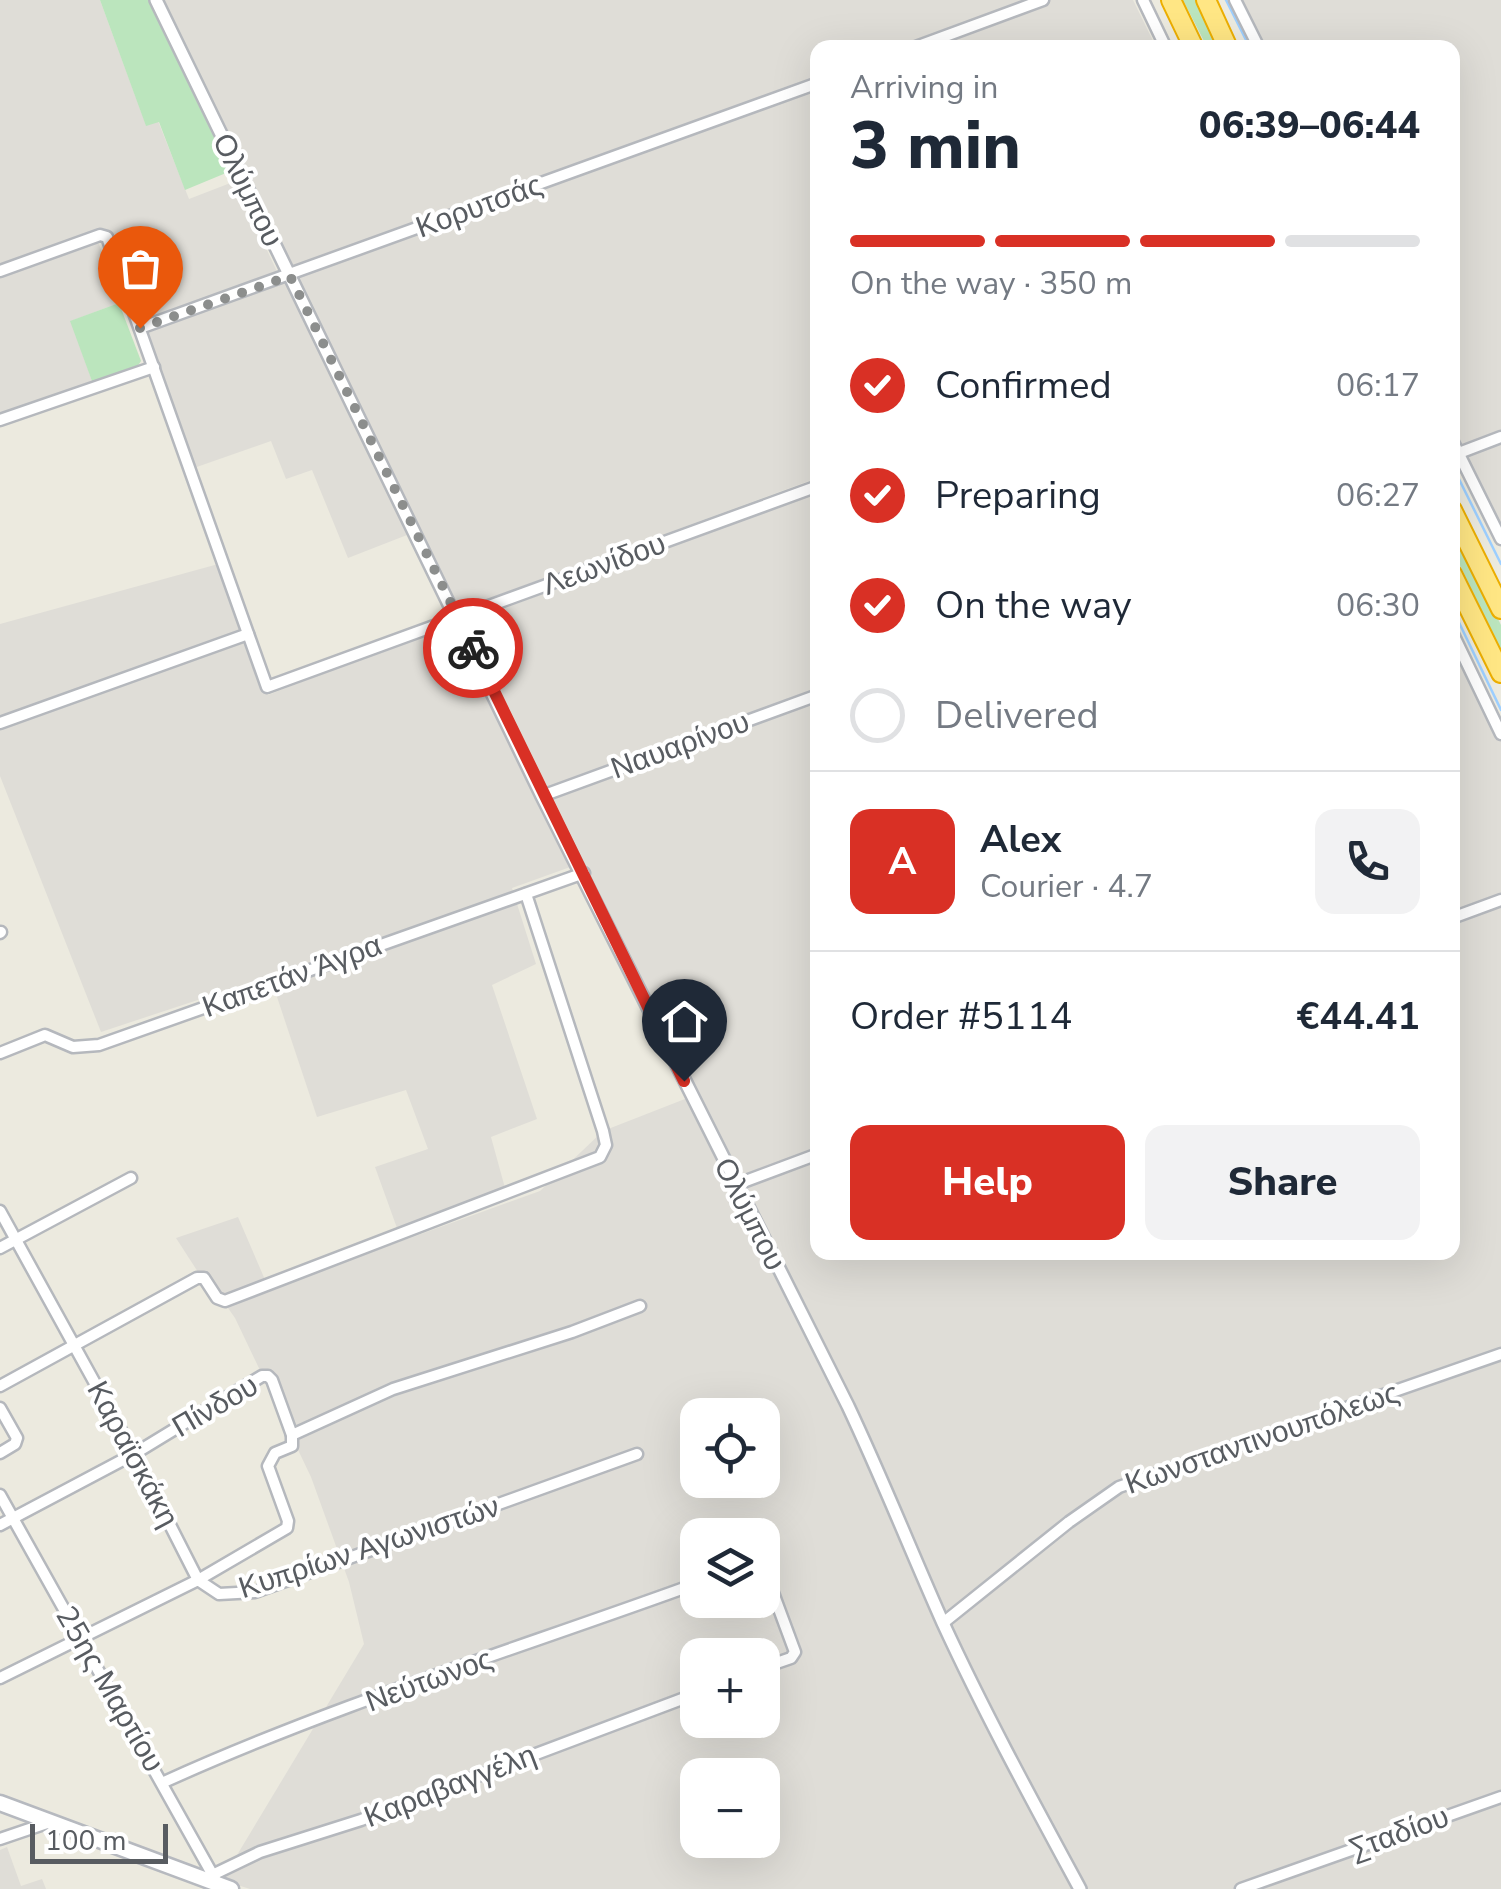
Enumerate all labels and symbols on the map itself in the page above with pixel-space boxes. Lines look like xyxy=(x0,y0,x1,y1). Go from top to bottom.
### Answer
street label: Ολύμπου xyxy=(202,127,293,254)
street label: Κορυτσάς xyxy=(410,165,548,248)
pin xyxy=(98,226,183,329)
street label: Λεωνίδου xyxy=(537,523,671,606)
courier xyxy=(423,598,523,698)
street label: Ναυαρίνου xyxy=(605,701,755,789)
street label: Καπετάν Άγρα xyxy=(197,925,388,1028)
pin xyxy=(642,979,727,1082)
street label: Ολύμπου xyxy=(704,1151,795,1278)
street label: Πίνδου xyxy=(165,1365,266,1447)
street label: Κωνσταντινουπόλεως xyxy=(1120,1372,1404,1505)
street label: Καραϊσκάκη xyxy=(77,1374,188,1535)
street label: Κυπρίων Αγωνιστών xyxy=(234,1486,505,1609)
street label: 25ης Μαρτίου xyxy=(45,1599,174,1780)
street label: Νεύτωνος xyxy=(360,1639,498,1722)
street label: Καραβαγγέλη xyxy=(358,1735,542,1838)
street label: Σταδίου xyxy=(1344,1797,1455,1870)
scale bar xyxy=(30,1819,168,1864)

